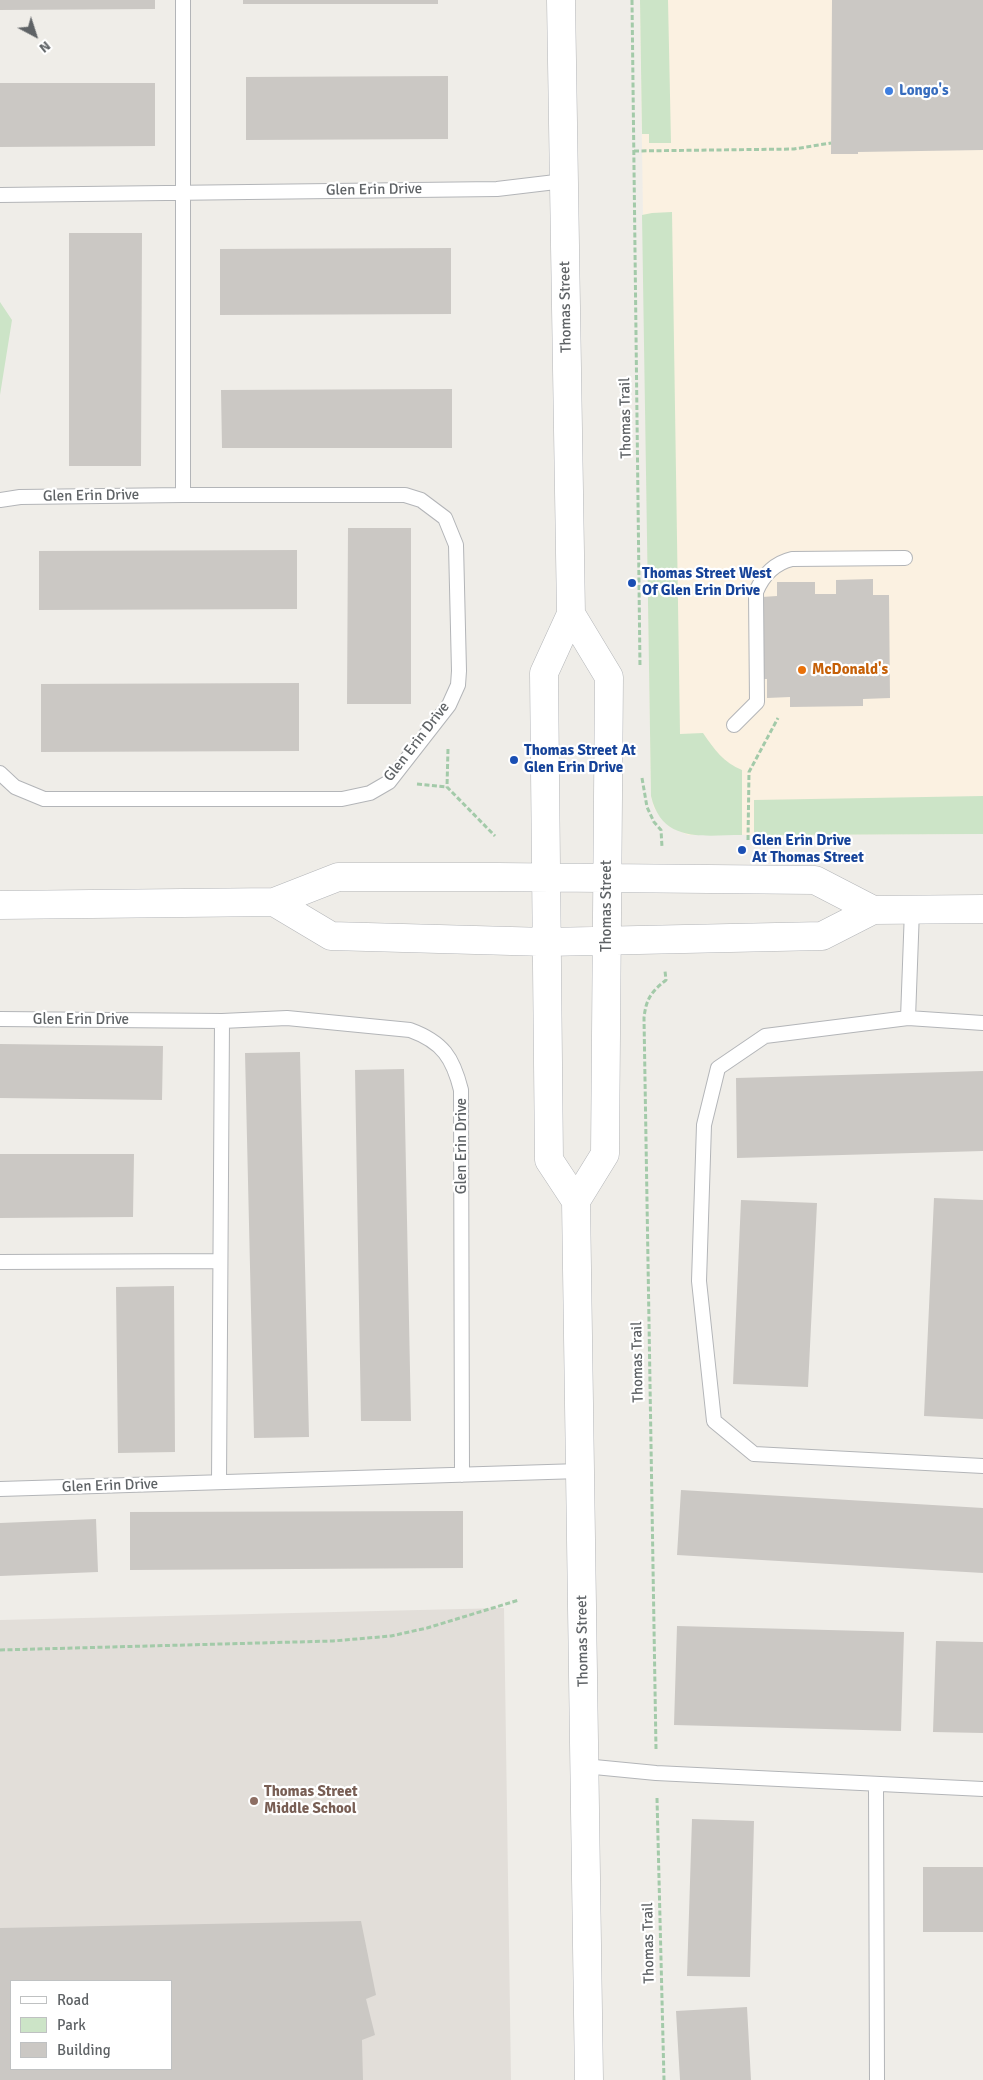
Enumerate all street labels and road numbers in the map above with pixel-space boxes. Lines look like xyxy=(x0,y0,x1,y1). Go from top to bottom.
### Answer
street label: Glen Erin Drive xyxy=(326,180,422,200)
street label: Thomas Street xyxy=(556,261,576,353)
street label: Thomas Trail xyxy=(616,377,636,459)
street label: Glen Erin Drive xyxy=(43,486,139,506)
street label: Glen Erin Drive xyxy=(380,699,454,785)
street label: Thomas Street xyxy=(598,860,616,952)
street label: Glen Erin Drive xyxy=(33,1011,129,1029)
street label: Glen Erin Drive xyxy=(453,1098,471,1194)
street label: Thomas Trail xyxy=(628,1321,648,1403)
street label: Glen Erin Drive xyxy=(62,1475,158,1497)
street label: Thomas Street xyxy=(573,1595,593,1687)
street label: Thomas Trail xyxy=(639,1902,659,1984)

